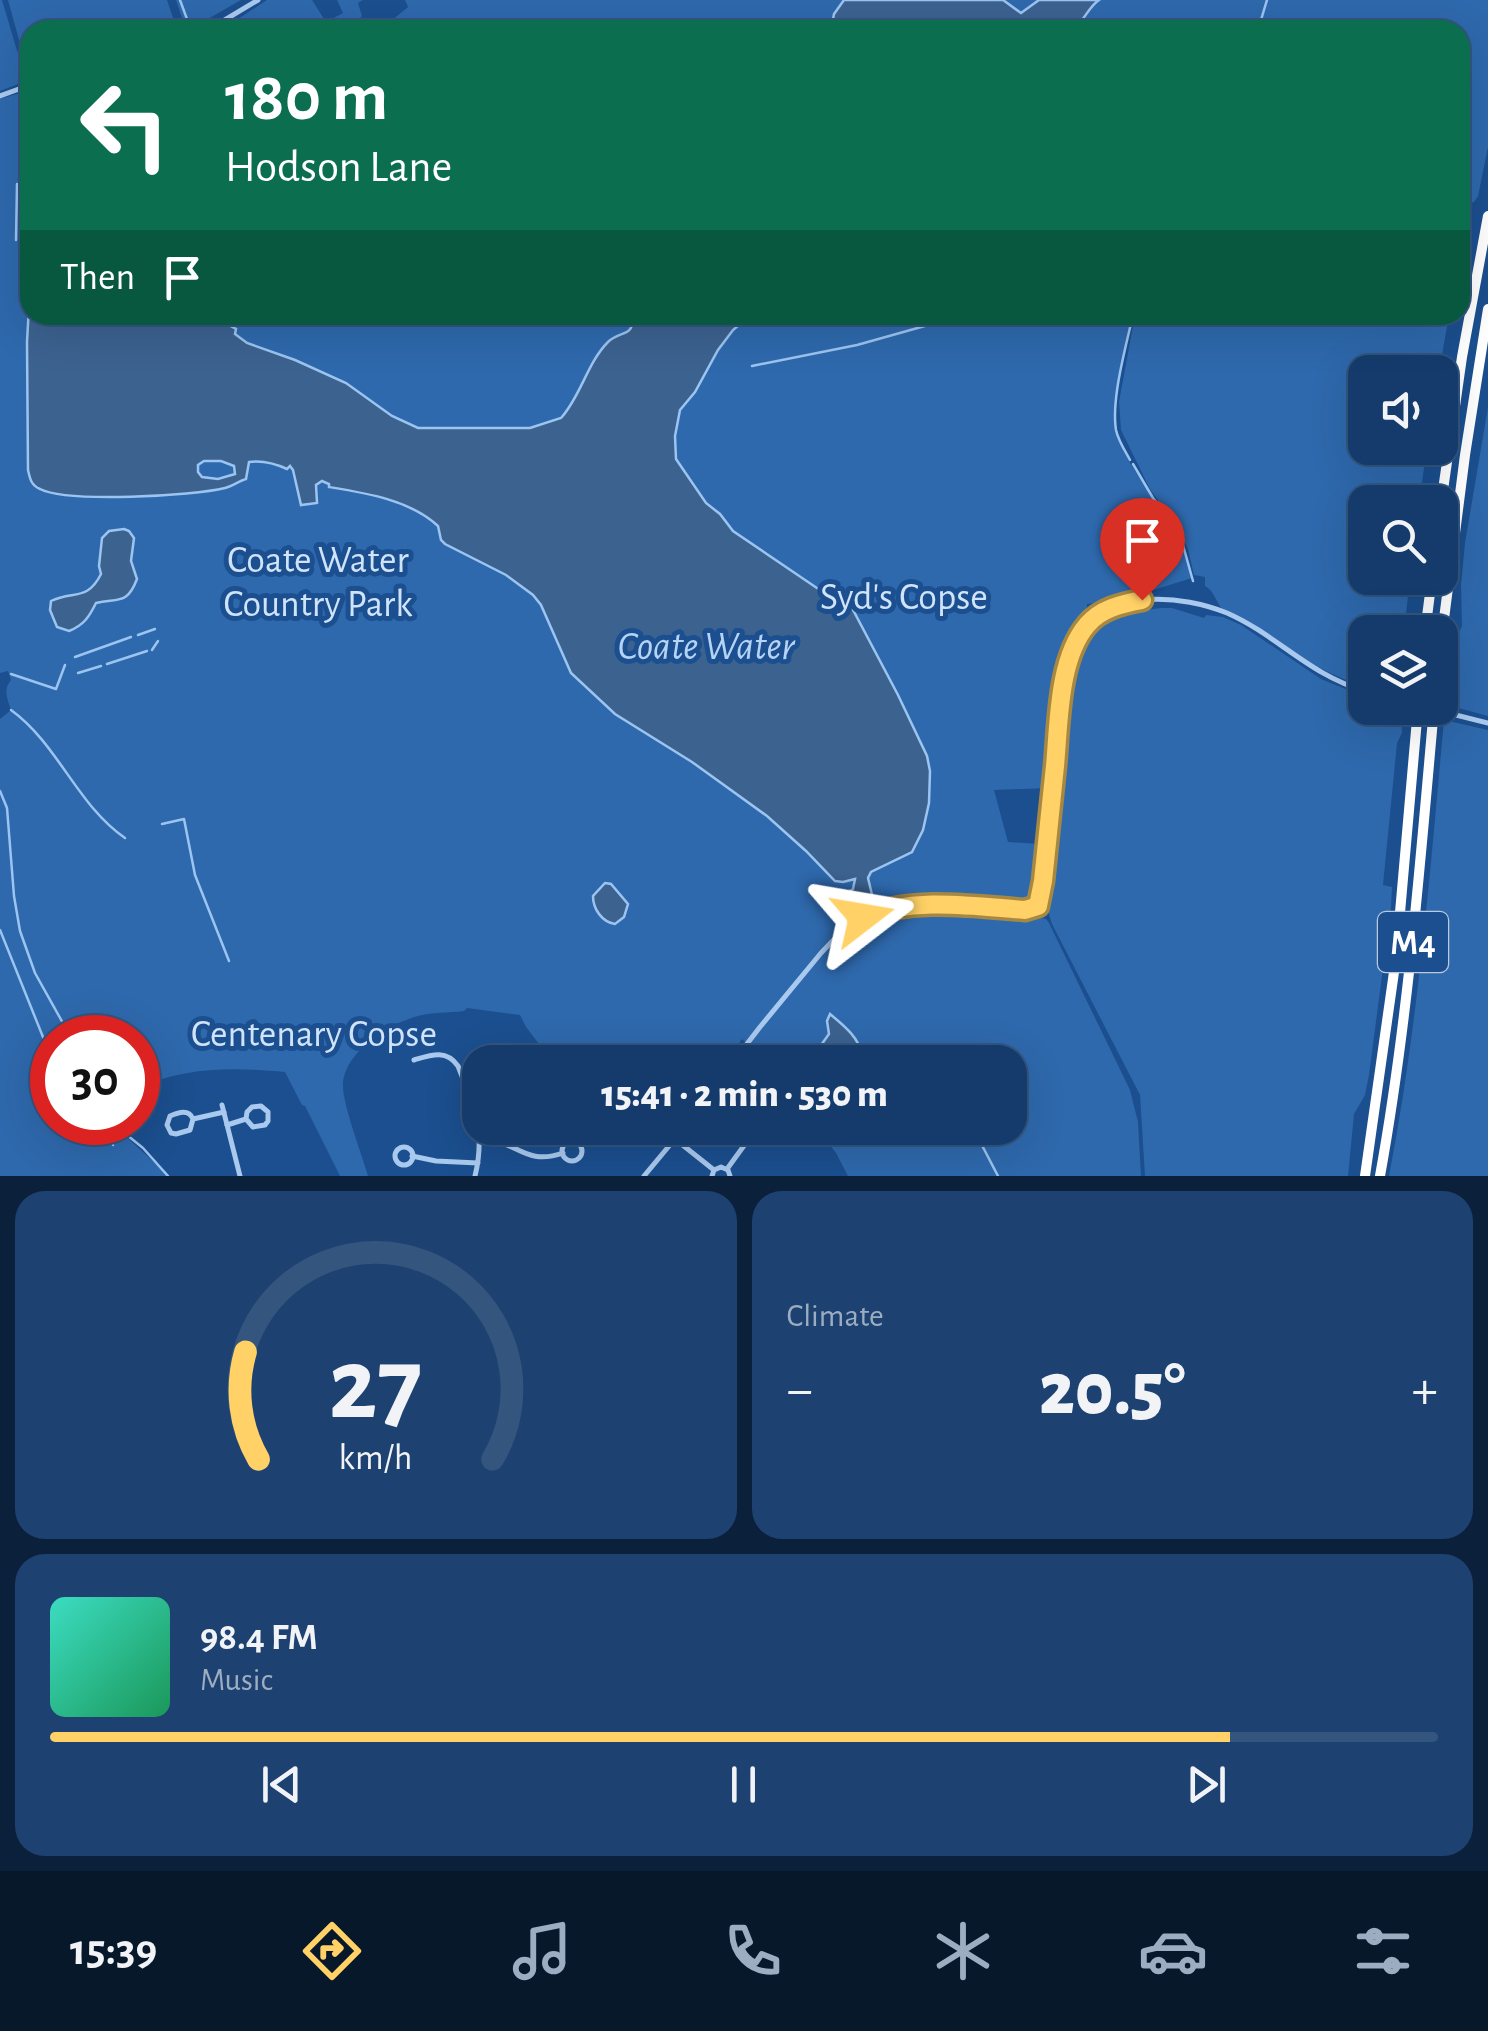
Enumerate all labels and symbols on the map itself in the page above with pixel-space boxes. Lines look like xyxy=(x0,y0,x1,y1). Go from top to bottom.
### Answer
pin xyxy=(1100,498,1185,601)
park label: Coate Water Country Park xyxy=(223,542,413,624)
park label: Syd's Copse xyxy=(820,579,988,617)
water label: Coate Water xyxy=(617,627,796,667)
position arrow xyxy=(811,865,915,969)
road number: M4 xyxy=(1378,912,1448,972)
speed limit sign: 30 xyxy=(30,1015,160,1145)
park label: Centenary Copse xyxy=(191,1016,437,1054)

